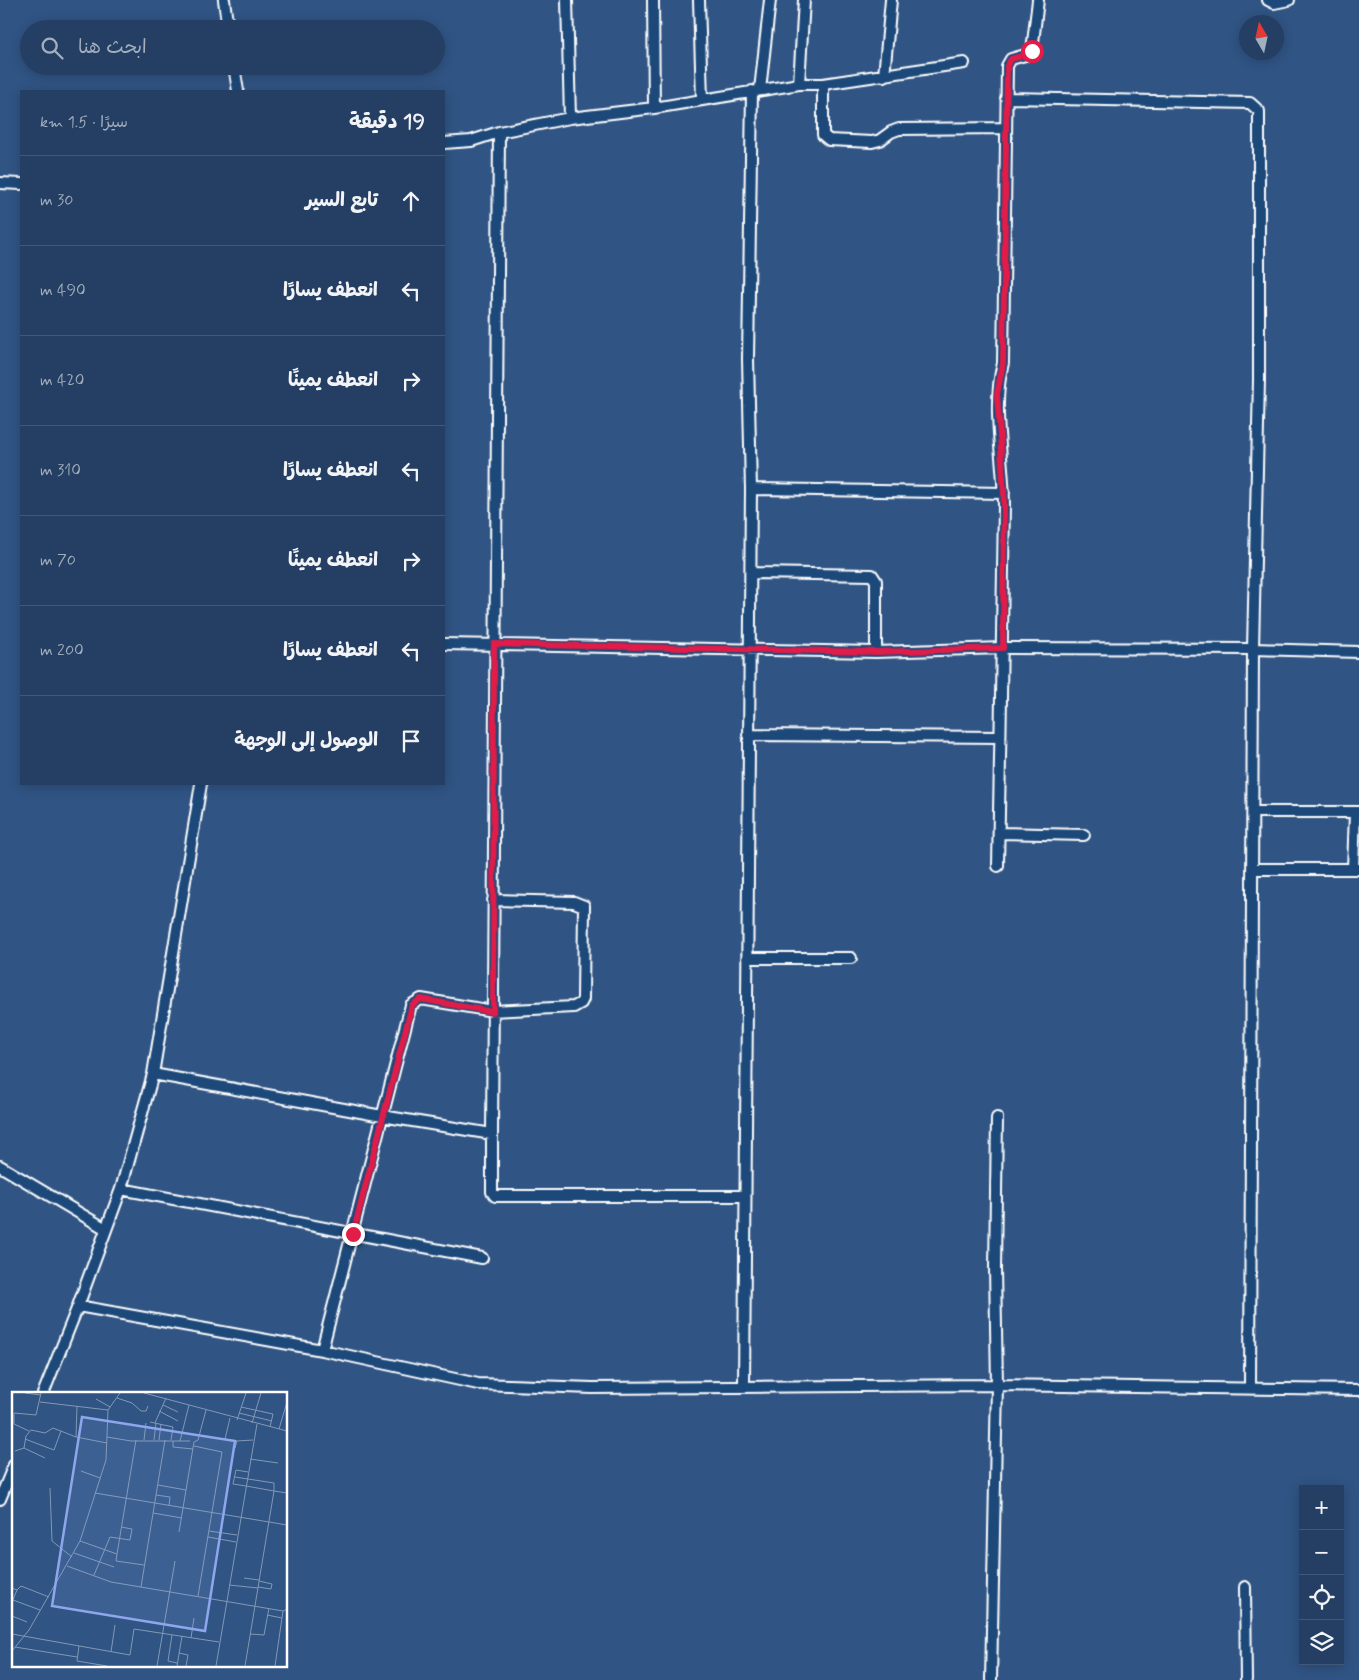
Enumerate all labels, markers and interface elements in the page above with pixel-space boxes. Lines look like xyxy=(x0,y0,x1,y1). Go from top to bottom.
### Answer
north arrow xyxy=(1239,15,1284,60)
search box xyxy=(20,20,445,75)
icon: search xyxy=(38,34,66,62)
text: ابحث هنا xyxy=(78,35,147,60)
route start xyxy=(1021,40,1044,63)
text: 19 دقيقة xyxy=(349,108,425,136)
text: سيرًا · 1.5 km xyxy=(40,112,128,133)
icon: ahead xyxy=(397,187,425,215)
text: تابع السير xyxy=(305,188,378,213)
text: 30 m xyxy=(40,190,73,211)
icon: left xyxy=(397,277,425,305)
text: انعطف يسارًا xyxy=(283,278,378,303)
text: 490 m xyxy=(40,280,86,301)
icon: right xyxy=(397,367,425,395)
text: انعطف يمينًا xyxy=(288,368,378,393)
text: 420 m xyxy=(40,370,84,391)
icon: left xyxy=(397,457,425,485)
text: انعطف يسارًا xyxy=(283,458,378,483)
text: 310 m xyxy=(40,460,81,481)
icon: right xyxy=(397,547,425,575)
text: انعطف يمينًا xyxy=(288,548,378,573)
text: 70 m xyxy=(40,550,76,571)
icon: left xyxy=(397,637,425,665)
text: انعطف يسارًا xyxy=(283,638,378,663)
text: 200 m xyxy=(40,640,84,661)
icon: arrive xyxy=(397,727,425,755)
text: الوصول إلى الوجهة xyxy=(234,728,378,753)
route end xyxy=(342,1223,365,1246)
inset map xyxy=(12,1392,288,1668)
map controls xyxy=(1299,1485,1344,1665)
button: + xyxy=(1299,1485,1344,1530)
button: − xyxy=(1299,1530,1344,1575)
button: locate xyxy=(1299,1575,1344,1620)
button: layers xyxy=(1299,1620,1344,1665)

